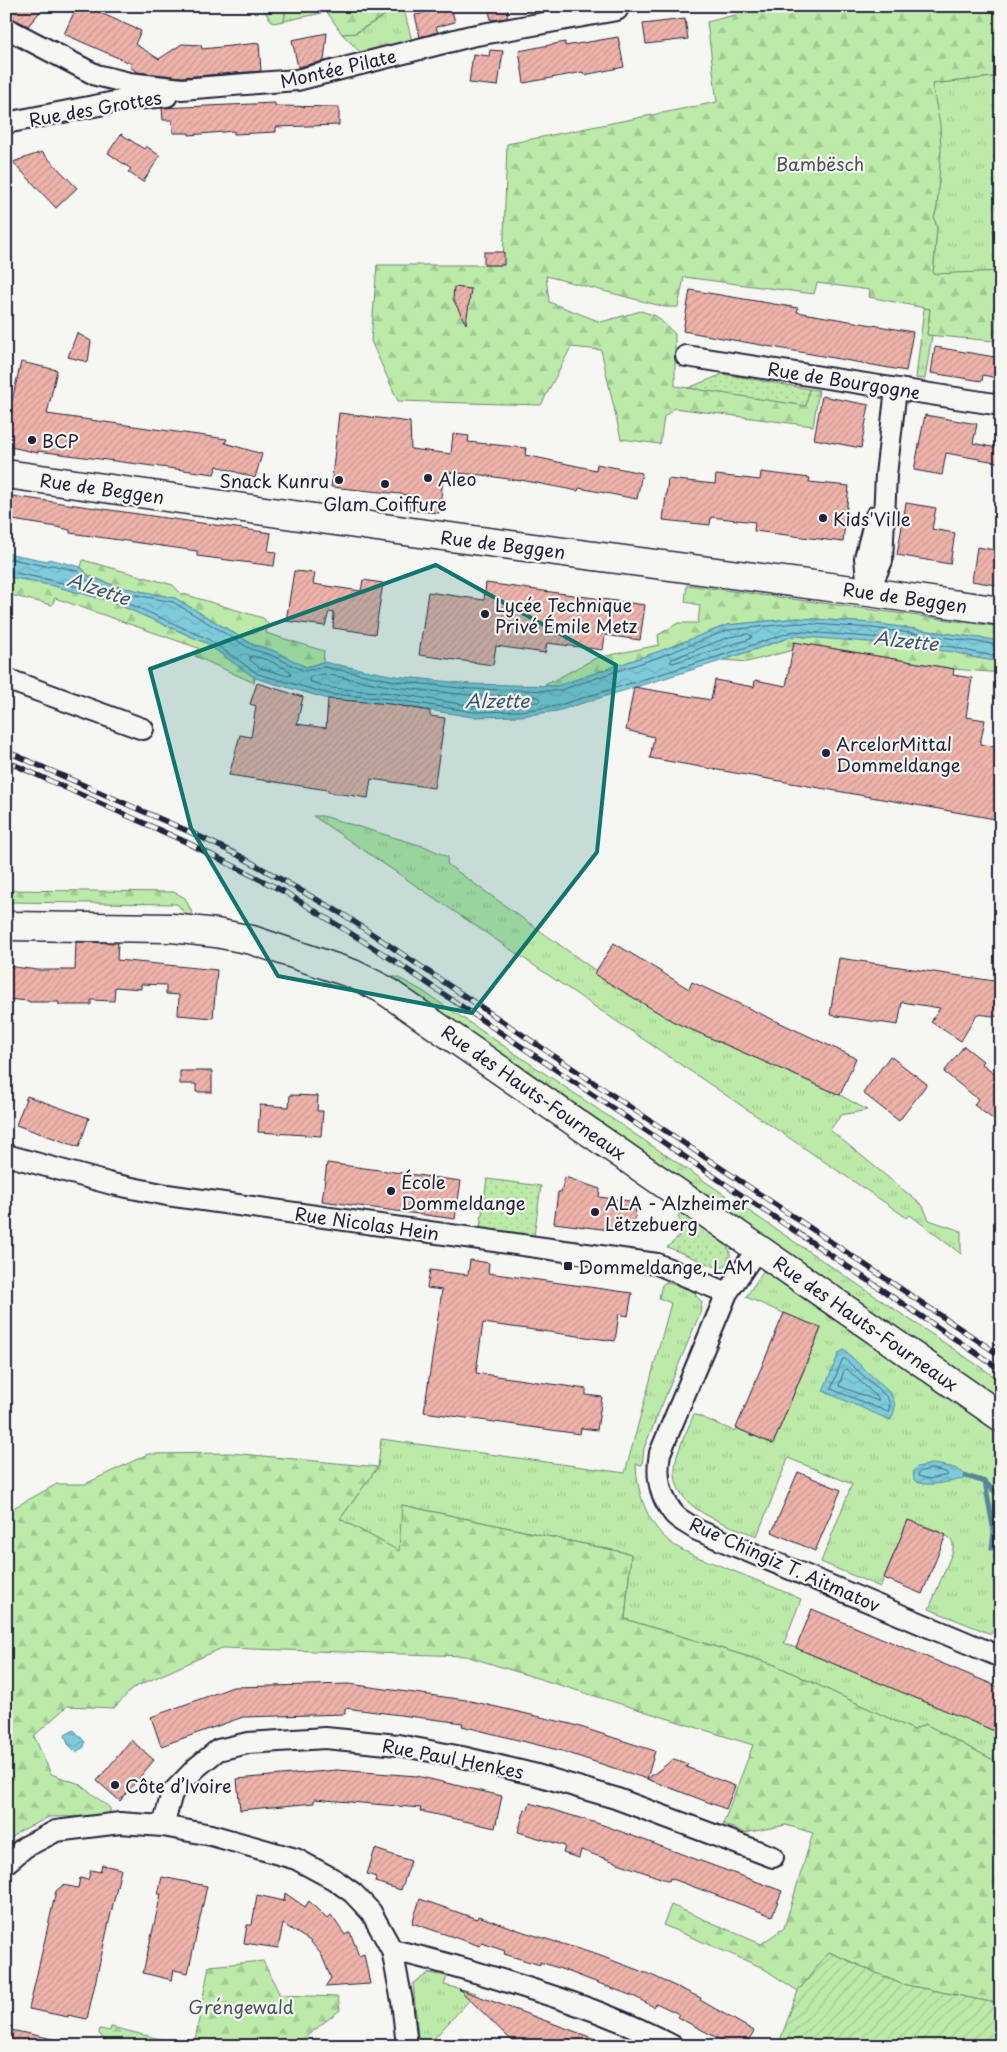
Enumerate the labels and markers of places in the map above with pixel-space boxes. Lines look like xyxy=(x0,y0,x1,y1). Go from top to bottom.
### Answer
place label: BCP xyxy=(42,427,79,454)
marker: BCP xyxy=(26,434,38,446)
place label: Aleo xyxy=(438,465,476,492)
place label: Snack Kunru xyxy=(219,467,329,494)
marker: Aleo xyxy=(422,472,434,484)
marker: Snack Kunru xyxy=(333,474,345,486)
marker: Glam Coiffure xyxy=(379,478,391,490)
place label: Glam Coiffure xyxy=(323,490,447,517)
place label: Kids'Ville xyxy=(833,505,911,532)
marker: Kids'Ville xyxy=(817,512,829,524)
place label: Lycée Technique Privé Émile Metz xyxy=(495,591,638,639)
marker: Lycée Technique Privé Émile Metz xyxy=(479,608,491,620)
place label: ArcelorMittal Dommeldange xyxy=(836,730,961,778)
marker: ArcelorMittal Dommeldange xyxy=(820,747,832,759)
place label: École Dommeldange xyxy=(401,1168,526,1216)
marker: École Dommeldange xyxy=(385,1185,397,1197)
place label: ALA - Alzheimer Lëtzebuerg xyxy=(605,1189,750,1237)
marker: ALA - Alzheimer Lëtzebuerg xyxy=(589,1206,601,1218)
place label: Dommeldange, LAM xyxy=(578,1253,753,1280)
marker: Dommeldange, LAM xyxy=(562,1260,574,1272)
place label: Côte d’Ivoire xyxy=(125,1772,232,1799)
marker: Côte d’Ivoire xyxy=(109,1779,121,1791)

